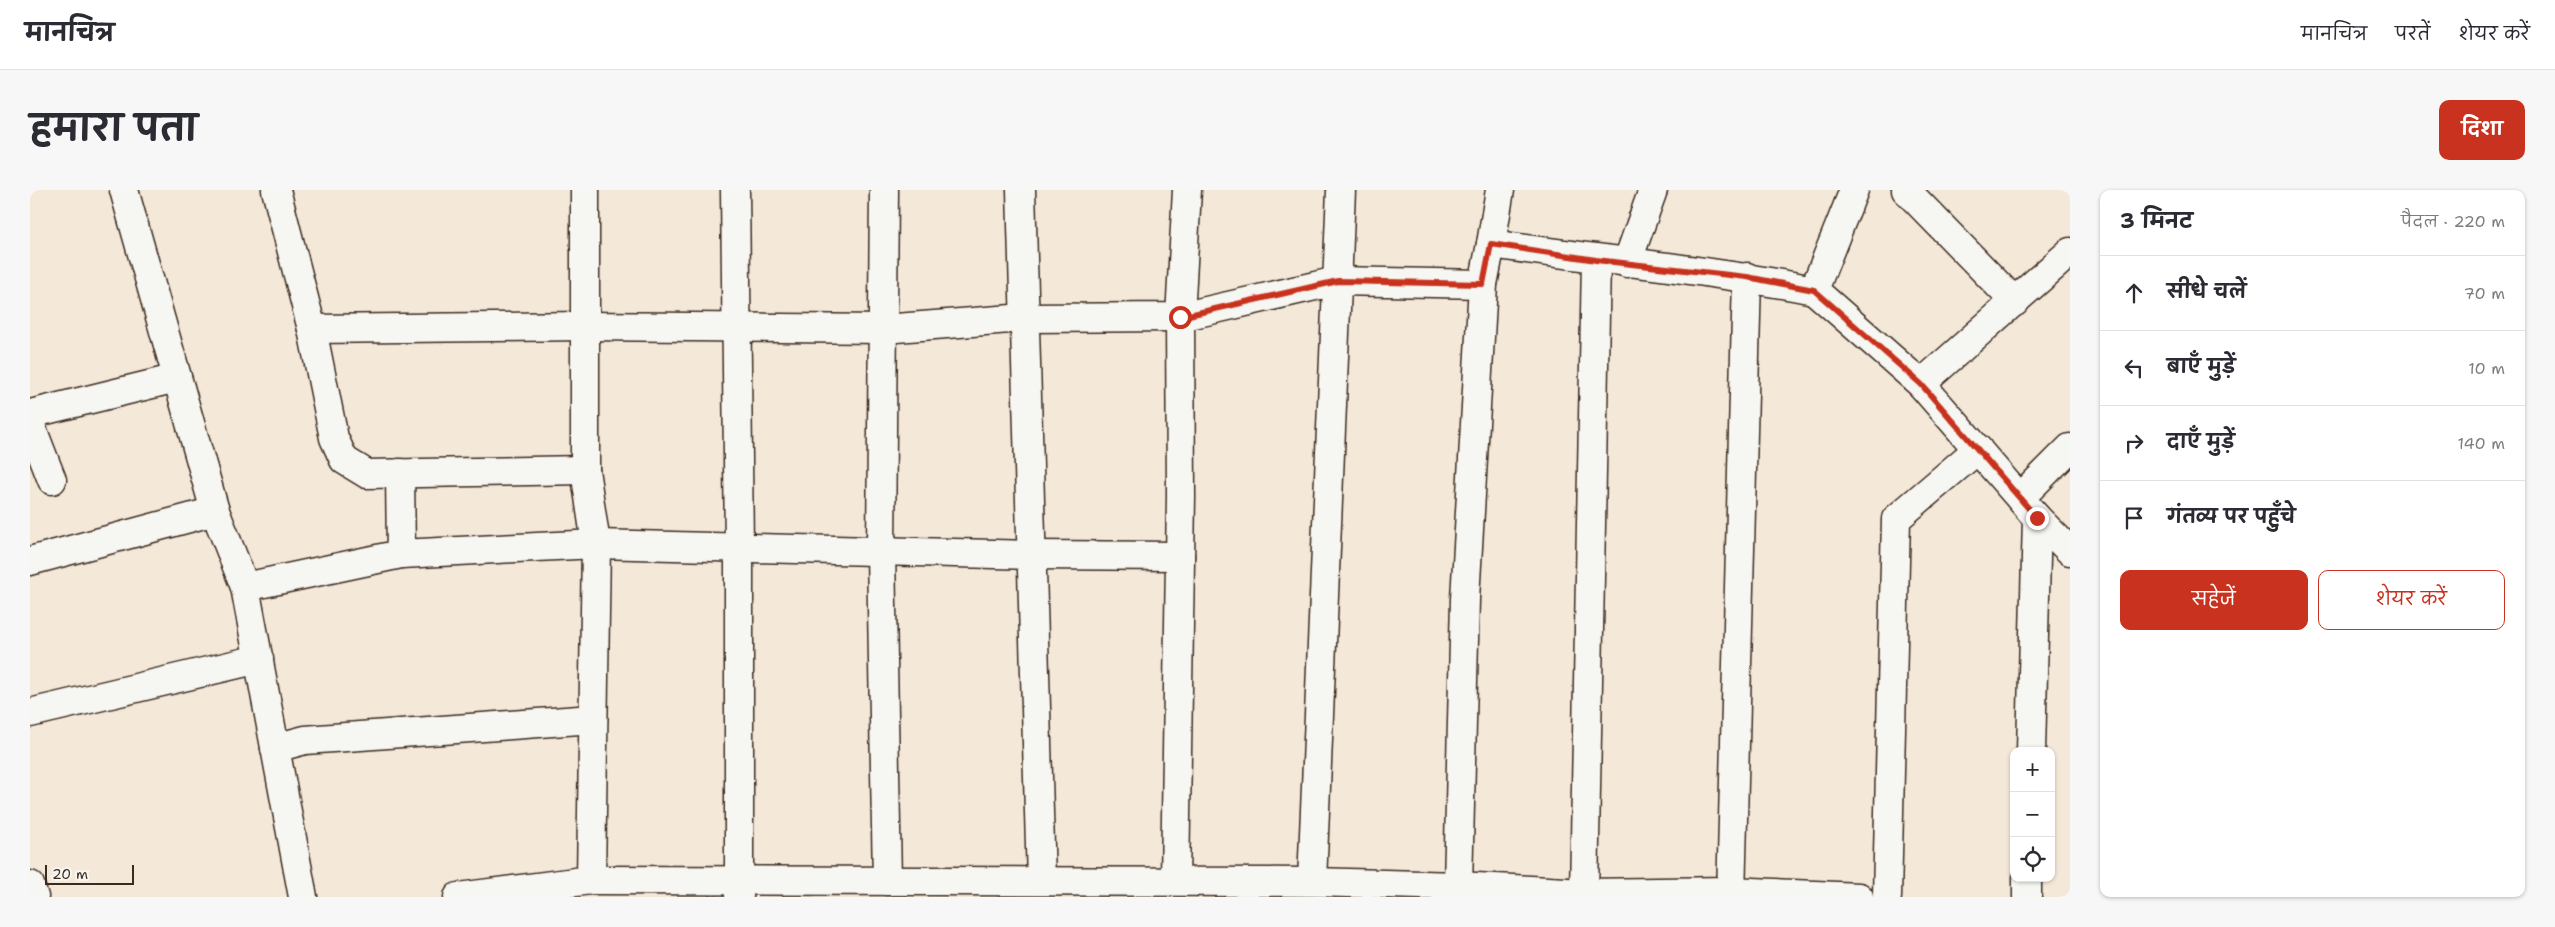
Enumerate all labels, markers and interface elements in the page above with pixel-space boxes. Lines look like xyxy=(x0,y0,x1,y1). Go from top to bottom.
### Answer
text: मानचित्र xyxy=(25,17,114,49)
text: मानचित्र xyxy=(2301,22,2367,46)
text: परतें xyxy=(2395,22,2430,46)
text: शेयर करें xyxy=(2458,22,2530,46)
button: दिशा xyxy=(2439,100,2525,160)
text: हमारा पता xyxy=(30,104,198,151)
text: 3 मिनट xyxy=(2120,207,2193,235)
text: पैदल · 220 m xyxy=(2401,211,2505,232)
icon: ahead xyxy=(2120,279,2148,307)
text: सीधे चलें xyxy=(2167,279,2246,304)
text: 70 m xyxy=(2464,283,2505,304)
route start xyxy=(1169,306,1192,329)
icon: left xyxy=(2120,354,2148,382)
text: बाएँ मुड़ें xyxy=(2167,354,2235,379)
text: 10 m xyxy=(2468,358,2505,379)
icon: right xyxy=(2120,429,2148,457)
text: दाएँ मुड़ें xyxy=(2167,429,2235,454)
text: 140 m xyxy=(2458,433,2505,454)
icon: arrive xyxy=(2120,504,2148,532)
text: गंतव्य पर पहुँचे xyxy=(2167,504,2296,529)
route end xyxy=(2026,507,2049,530)
button: सहेजें xyxy=(2120,570,2308,630)
button: शेयर करें xyxy=(2318,570,2505,630)
map controls xyxy=(2010,747,2055,882)
button: + xyxy=(2010,747,2055,792)
button: − xyxy=(2010,792,2055,837)
button: locate xyxy=(2010,837,2055,882)
scale bar xyxy=(45,862,134,885)
text: 20 m xyxy=(52,865,88,883)

